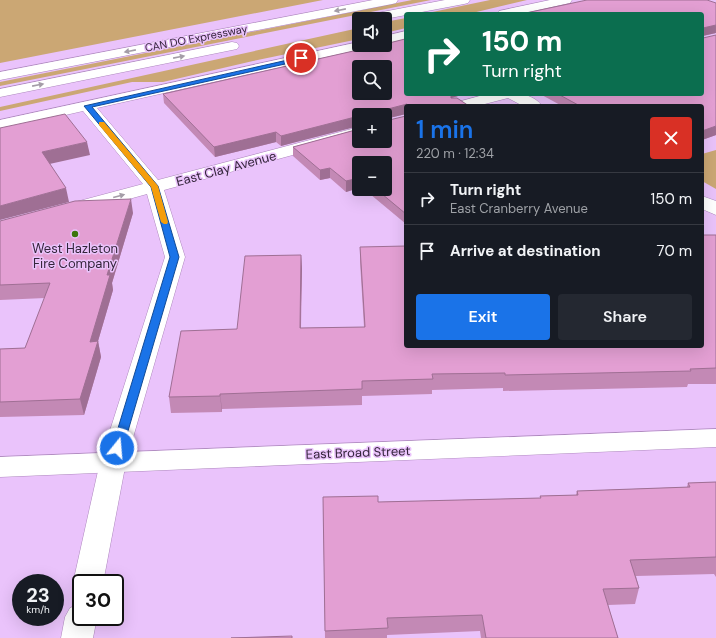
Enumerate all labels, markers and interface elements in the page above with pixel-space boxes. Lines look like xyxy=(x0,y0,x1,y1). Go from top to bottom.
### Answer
one-way arrow xyxy=(334,7,346,13)
map controls xyxy=(352,12,392,196)
button: sound xyxy=(352,12,392,52)
street label: CAN DO Expressway xyxy=(144,21,248,55)
text: 150 m xyxy=(482,23,562,60)
icon: right xyxy=(416,28,468,80)
pin xyxy=(284,41,318,75)
icon: arrive xyxy=(290,47,312,69)
one-way arrow xyxy=(124,48,136,54)
one-way arrow xyxy=(173,54,186,60)
text: Turn right xyxy=(482,59,562,83)
button: search xyxy=(352,60,392,100)
one-way arrow xyxy=(32,82,44,88)
button: + xyxy=(352,108,392,148)
text: 1 min xyxy=(416,114,473,145)
button: close xyxy=(650,117,692,159)
text: 220 m · 12:34 xyxy=(416,145,494,162)
street label: East Clay Avenue xyxy=(174,147,278,190)
button: − xyxy=(352,156,392,196)
text: Turn right xyxy=(450,180,521,200)
icon: right xyxy=(416,188,438,210)
text: 150 m xyxy=(651,189,692,209)
one-way arrow xyxy=(113,193,125,199)
text: East Cranberry Avenue xyxy=(450,200,588,217)
marker: West Hazleton Fire Company xyxy=(70,229,80,239)
place label: West Hazleton Fire Company xyxy=(32,240,118,272)
icon: arrive xyxy=(416,240,438,262)
text: Arrive at destination xyxy=(450,241,601,261)
text: 70 m xyxy=(657,241,692,261)
button: Exit xyxy=(416,294,550,340)
button: Share xyxy=(558,294,692,340)
position arrow xyxy=(96,427,138,469)
street label: East Broad Street xyxy=(305,442,411,463)
speed limit sign: 30 xyxy=(72,574,124,626)
text: 23 xyxy=(26,582,50,608)
text: km/h xyxy=(26,603,50,616)

